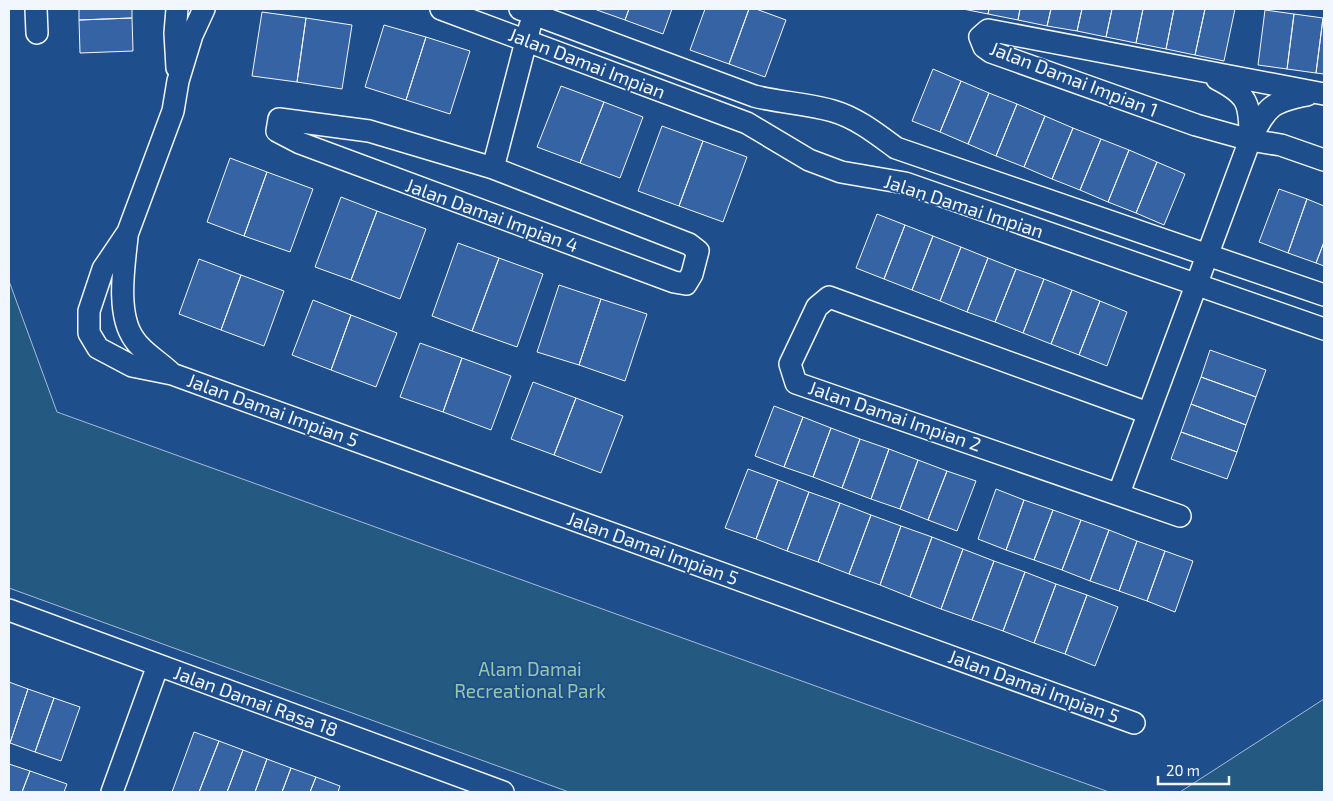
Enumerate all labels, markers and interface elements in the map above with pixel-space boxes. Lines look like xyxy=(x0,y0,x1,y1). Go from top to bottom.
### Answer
street label: Jalan Damai Impian xyxy=(506,22,669,103)
street label: Jalan Damai Impian 1 xyxy=(987,36,1161,121)
street label: Jalan Damai Impian xyxy=(882,169,1047,242)
street label: Jalan Damai Impian 4 xyxy=(403,173,582,256)
street label: Jalan Damai Impian 5 xyxy=(184,368,362,451)
street label: Jalan Damai Impian 2 xyxy=(806,375,985,456)
street label: Jalan Damai Impian 5 xyxy=(564,506,742,589)
street label: Jalan Damai Impian 5 xyxy=(945,644,1123,727)
park label: Alam Damai Recreational Park xyxy=(454,657,606,702)
street label: Jalan Damai Rasa 18 xyxy=(171,660,341,741)
scale bar xyxy=(1158,754,1229,786)
text: 20 m xyxy=(1166,761,1200,779)

